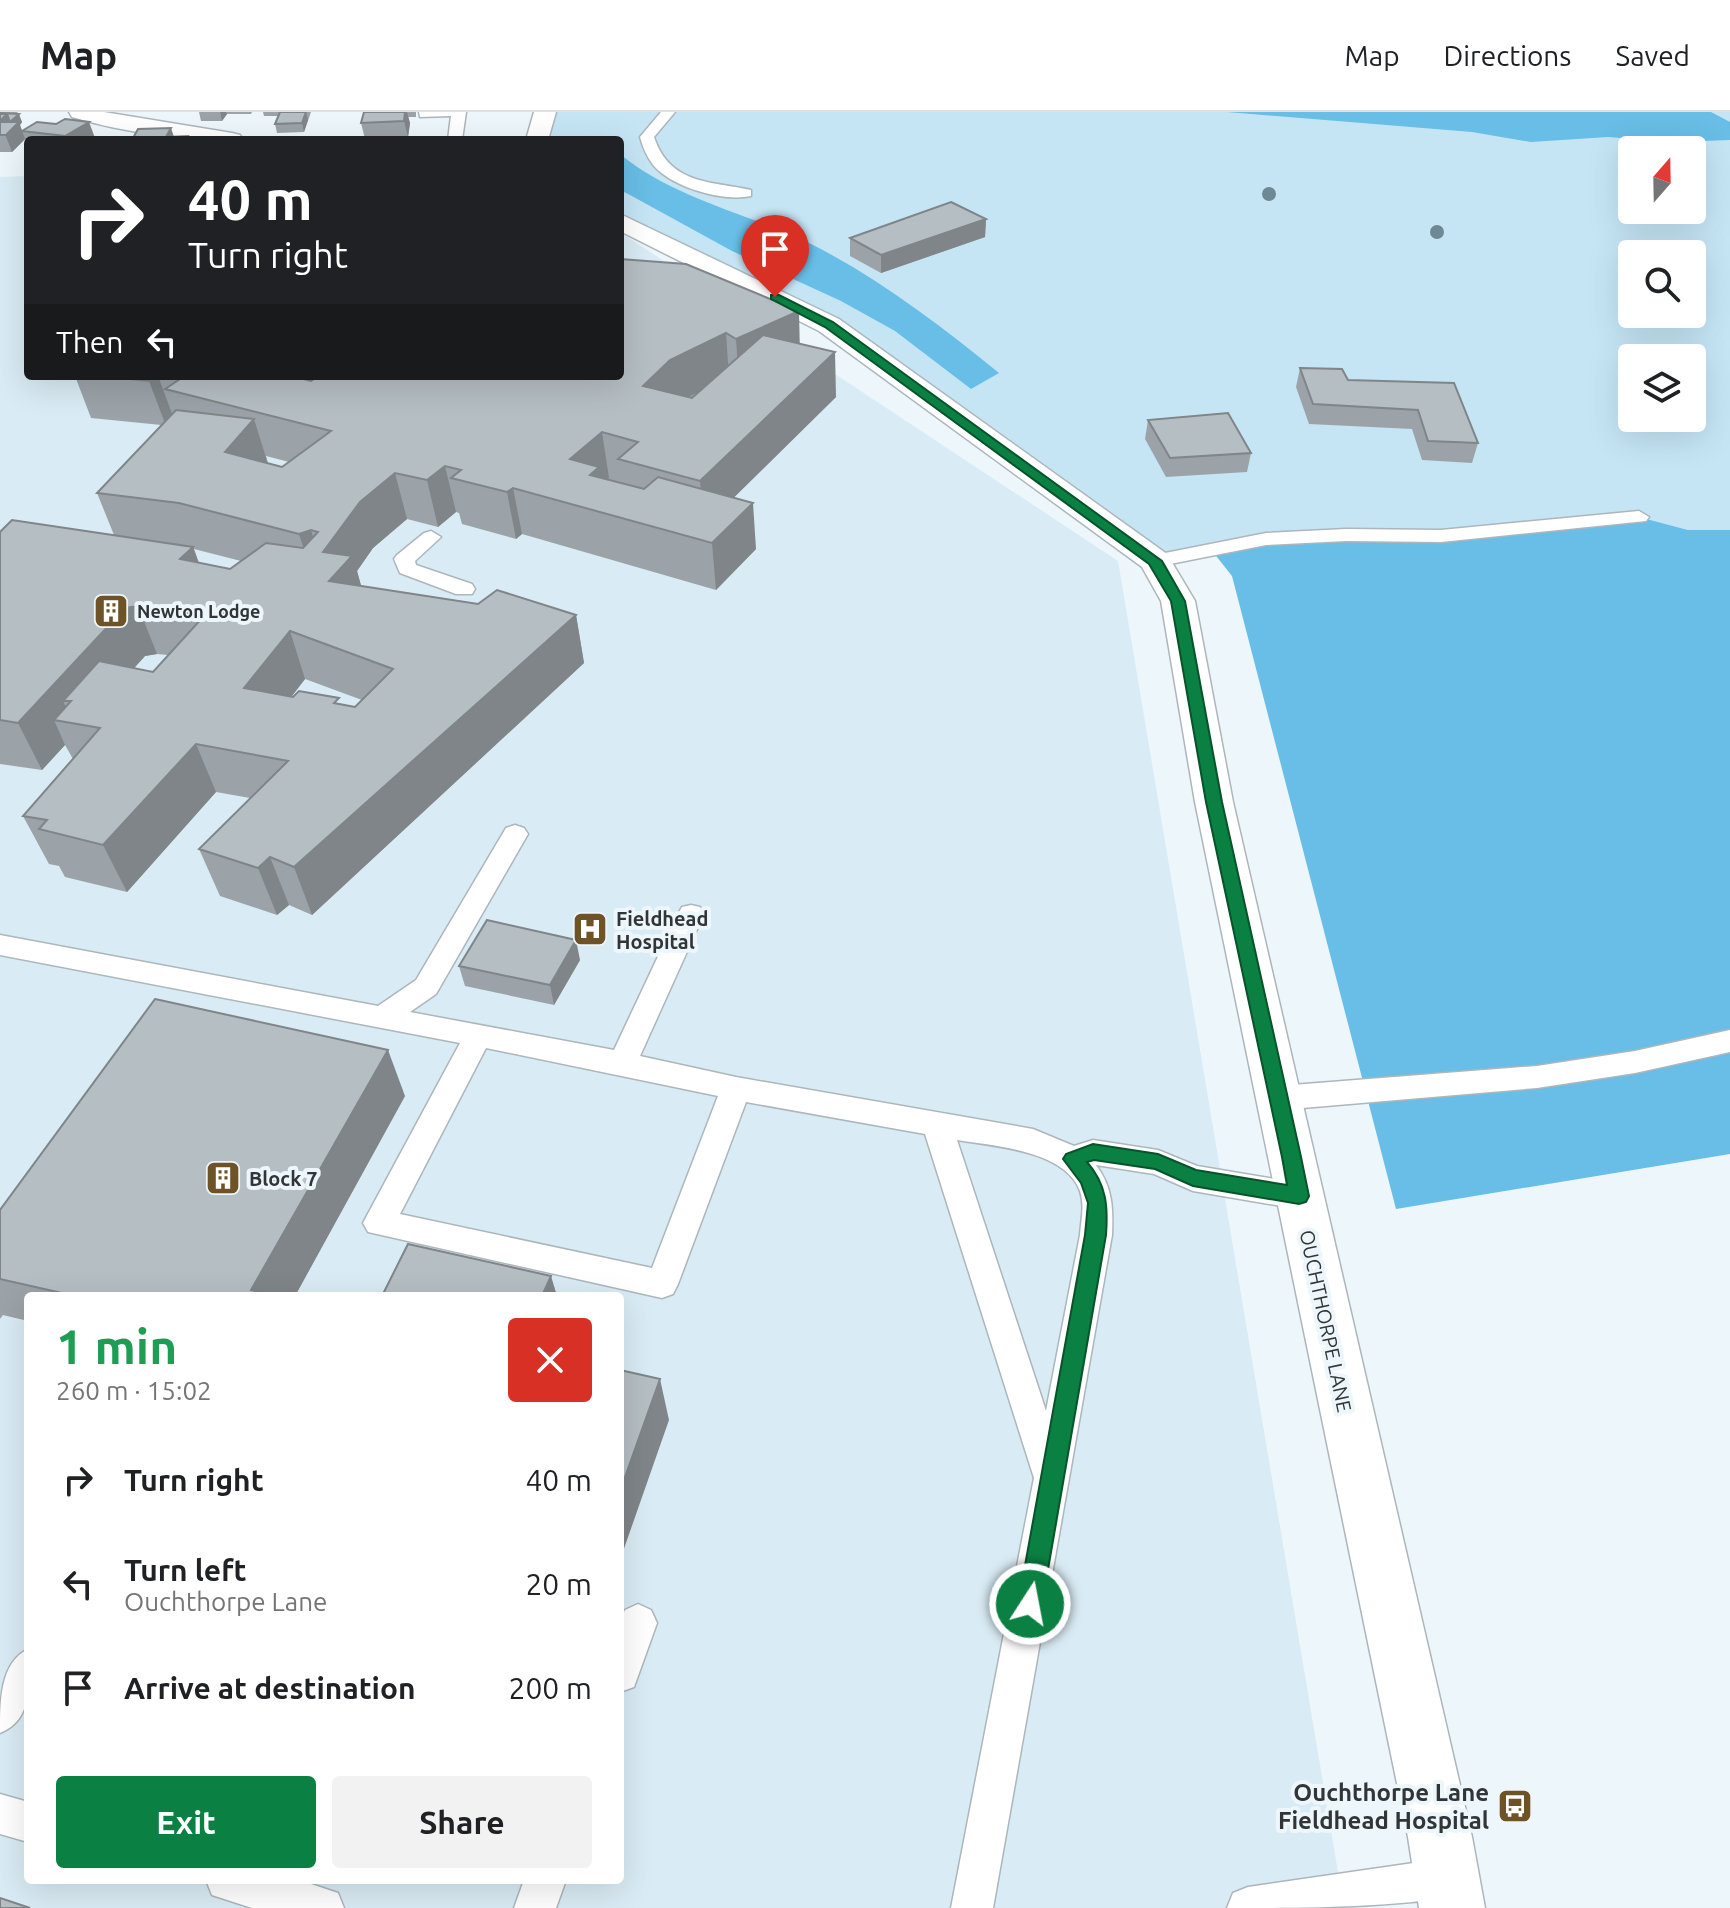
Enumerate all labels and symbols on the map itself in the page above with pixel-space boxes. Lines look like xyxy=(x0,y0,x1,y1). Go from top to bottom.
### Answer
north arrow xyxy=(1618,136,1706,224)
pin xyxy=(741,215,809,297)
building icon: Newton Lodge xyxy=(92,592,130,630)
place label: Newton Lodge xyxy=(137,601,260,621)
place label: Fieldhead Hospital xyxy=(616,907,708,953)
hospital icon: Fieldhead Hospital xyxy=(571,910,609,948)
building icon: Block 7 xyxy=(204,1159,242,1197)
place label: Block 7 xyxy=(249,1167,317,1190)
street label: OUCHTHORPE LANE xyxy=(1295,1228,1357,1414)
position arrow xyxy=(988,1562,1072,1646)
place label: Ouchthorpe Lane Fieldhead Hospital xyxy=(1278,1779,1489,1834)
bus stop icon: Ouchthorpe Lane Fieldhead Hospital xyxy=(1496,1787,1534,1825)

